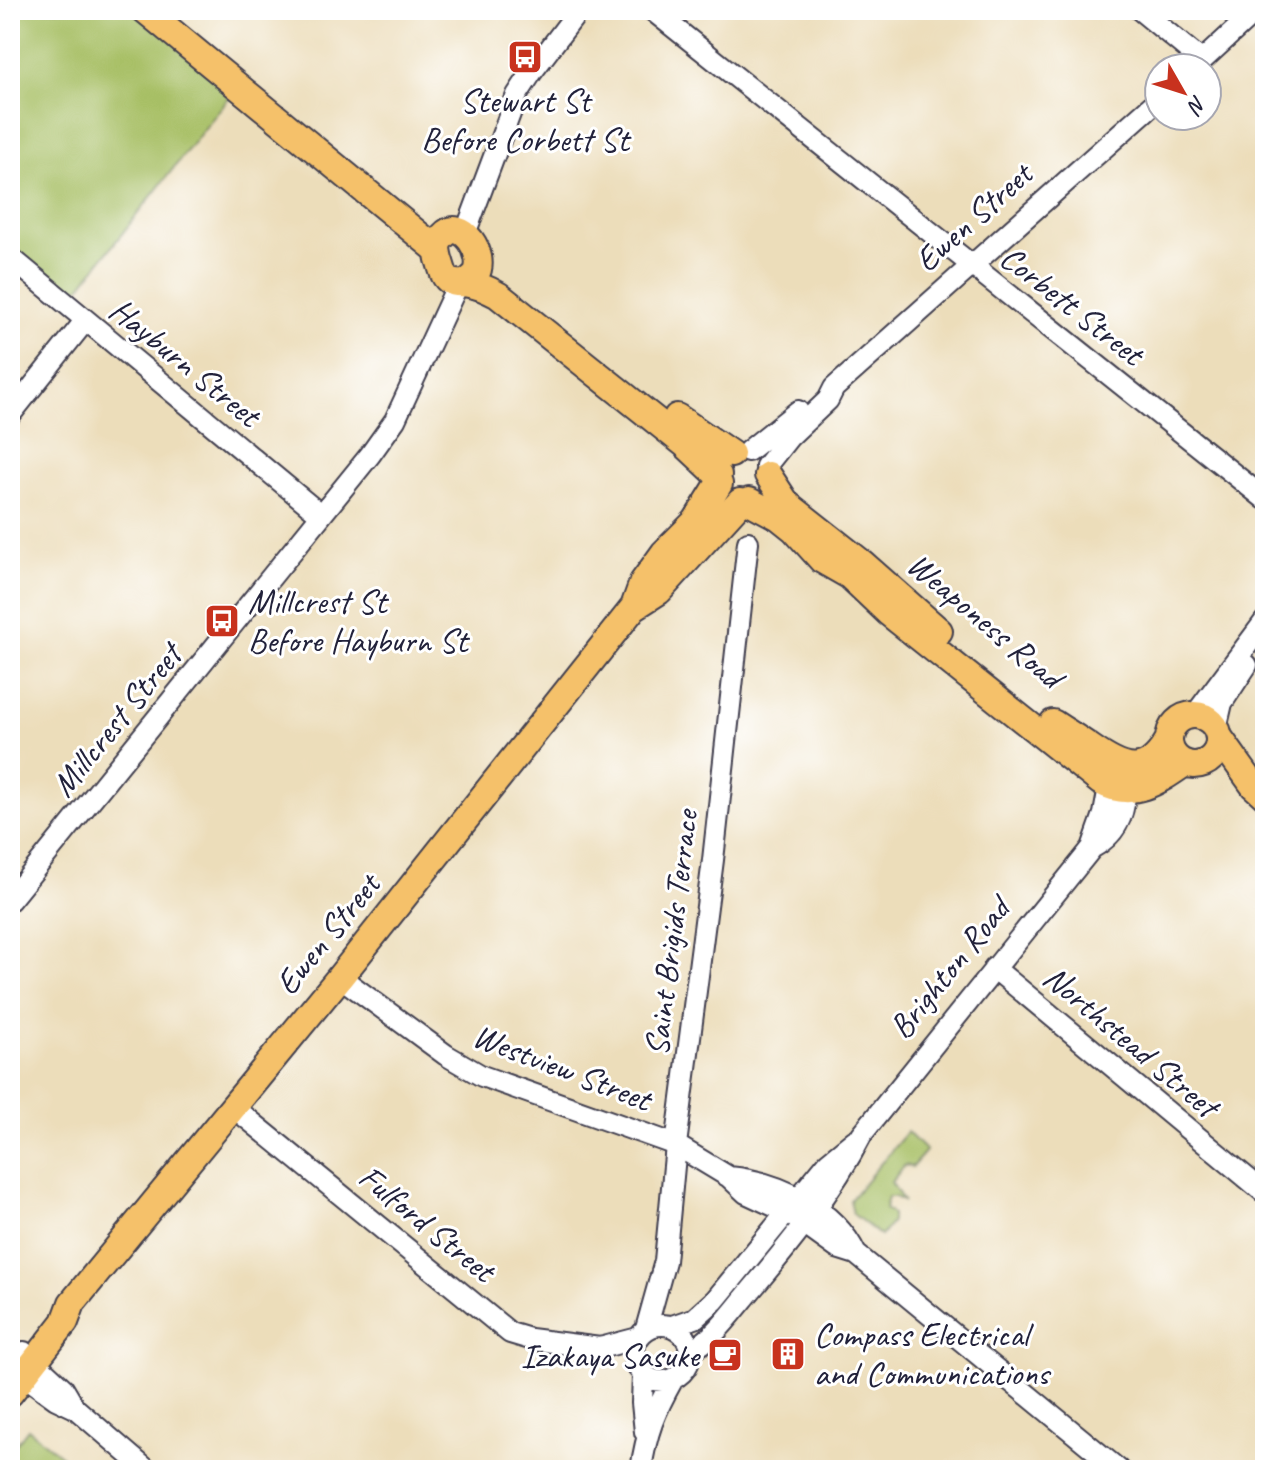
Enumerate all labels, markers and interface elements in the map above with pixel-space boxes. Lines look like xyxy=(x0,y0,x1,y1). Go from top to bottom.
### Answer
bus stop icon: Stewart St Before Corbett St xyxy=(506,38,544,76)
north arrow xyxy=(1143,52,1223,132)
place label: Stewart St Before Corbett St xyxy=(421,79,632,161)
text: N xyxy=(1180,90,1213,121)
street label: Ewen Street xyxy=(905,151,1043,281)
street label: Corbett Street xyxy=(992,236,1155,377)
street label: Hayburn Street xyxy=(101,288,272,438)
street label: Weaponess Road xyxy=(899,543,1076,701)
place label: Millcrest St Before Hayburn St xyxy=(248,580,471,662)
bus stop icon: Millcrest St Before Hayburn St xyxy=(203,602,241,640)
street label: Millcrest Street xyxy=(41,631,194,805)
street label: Saint Brigids Terrace xyxy=(635,805,708,1058)
street label: Ewen Street xyxy=(265,862,391,1003)
street label: Brighton Road xyxy=(879,885,1022,1047)
street label: Northstead Street xyxy=(1035,956,1231,1130)
street label: Westview Street xyxy=(467,1013,660,1122)
street label: Fulford Street xyxy=(350,1155,507,1293)
place label: Compass Electrical and Communications xyxy=(814,1313,1052,1395)
place label: Izakaya Sasuke xyxy=(521,1334,701,1377)
building icon: Compass Electrical and Communications xyxy=(769,1335,807,1373)
cafe icon: Izakaya Sasuke xyxy=(706,1336,744,1374)

